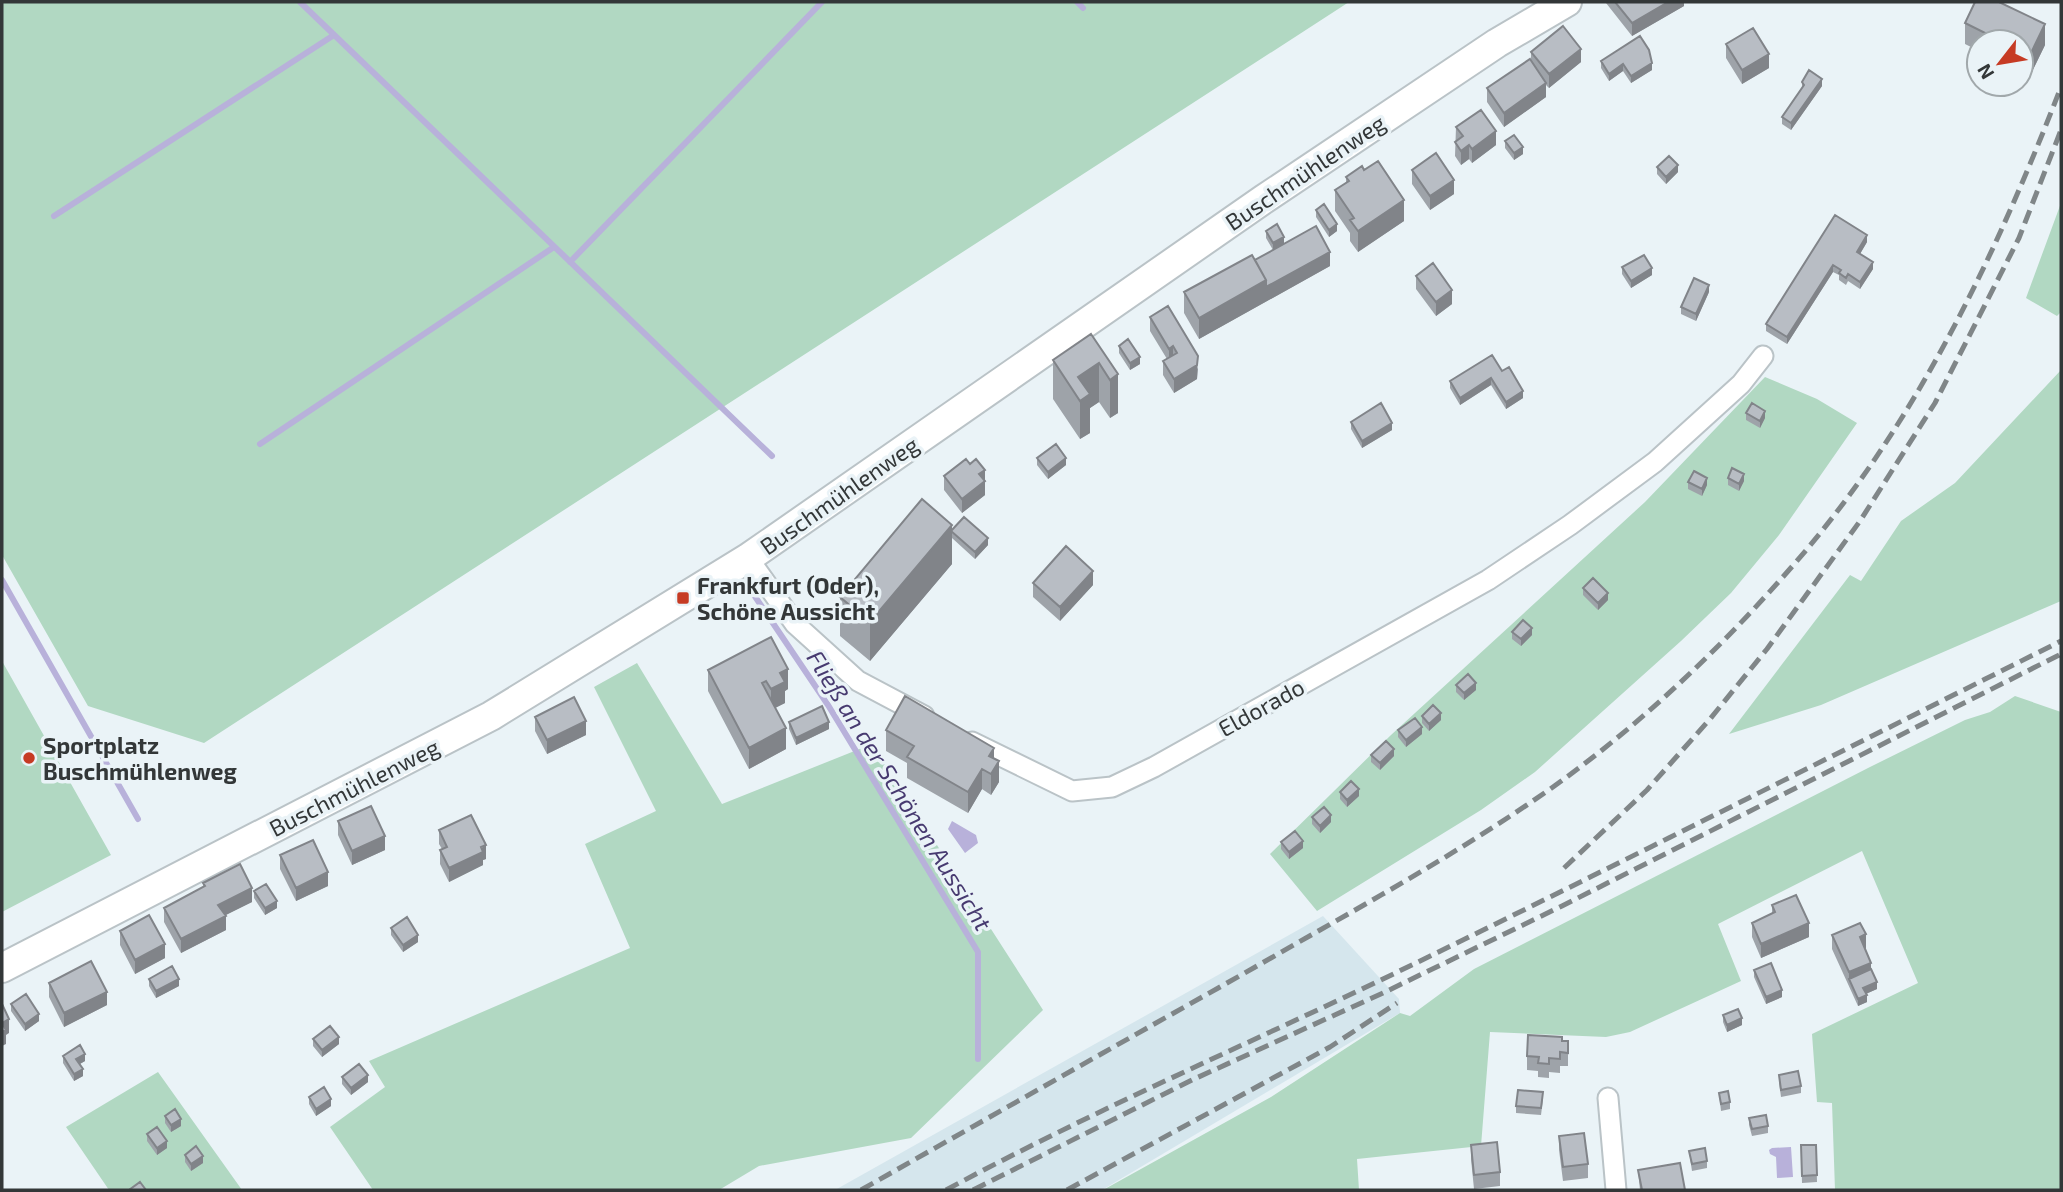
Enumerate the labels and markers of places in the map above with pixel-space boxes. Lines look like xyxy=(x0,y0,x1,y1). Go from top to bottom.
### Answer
place label: Frankfurt (Oder), Schöne Aussicht xyxy=(697,571,879,625)
marker: Frankfurt (Oder), Schöne Aussicht xyxy=(675,590,691,606)
place label: Sportplatz Buschmühlenweg xyxy=(43,731,238,785)
marker: Sportplatz Buschmühlenweg xyxy=(21,750,37,766)

